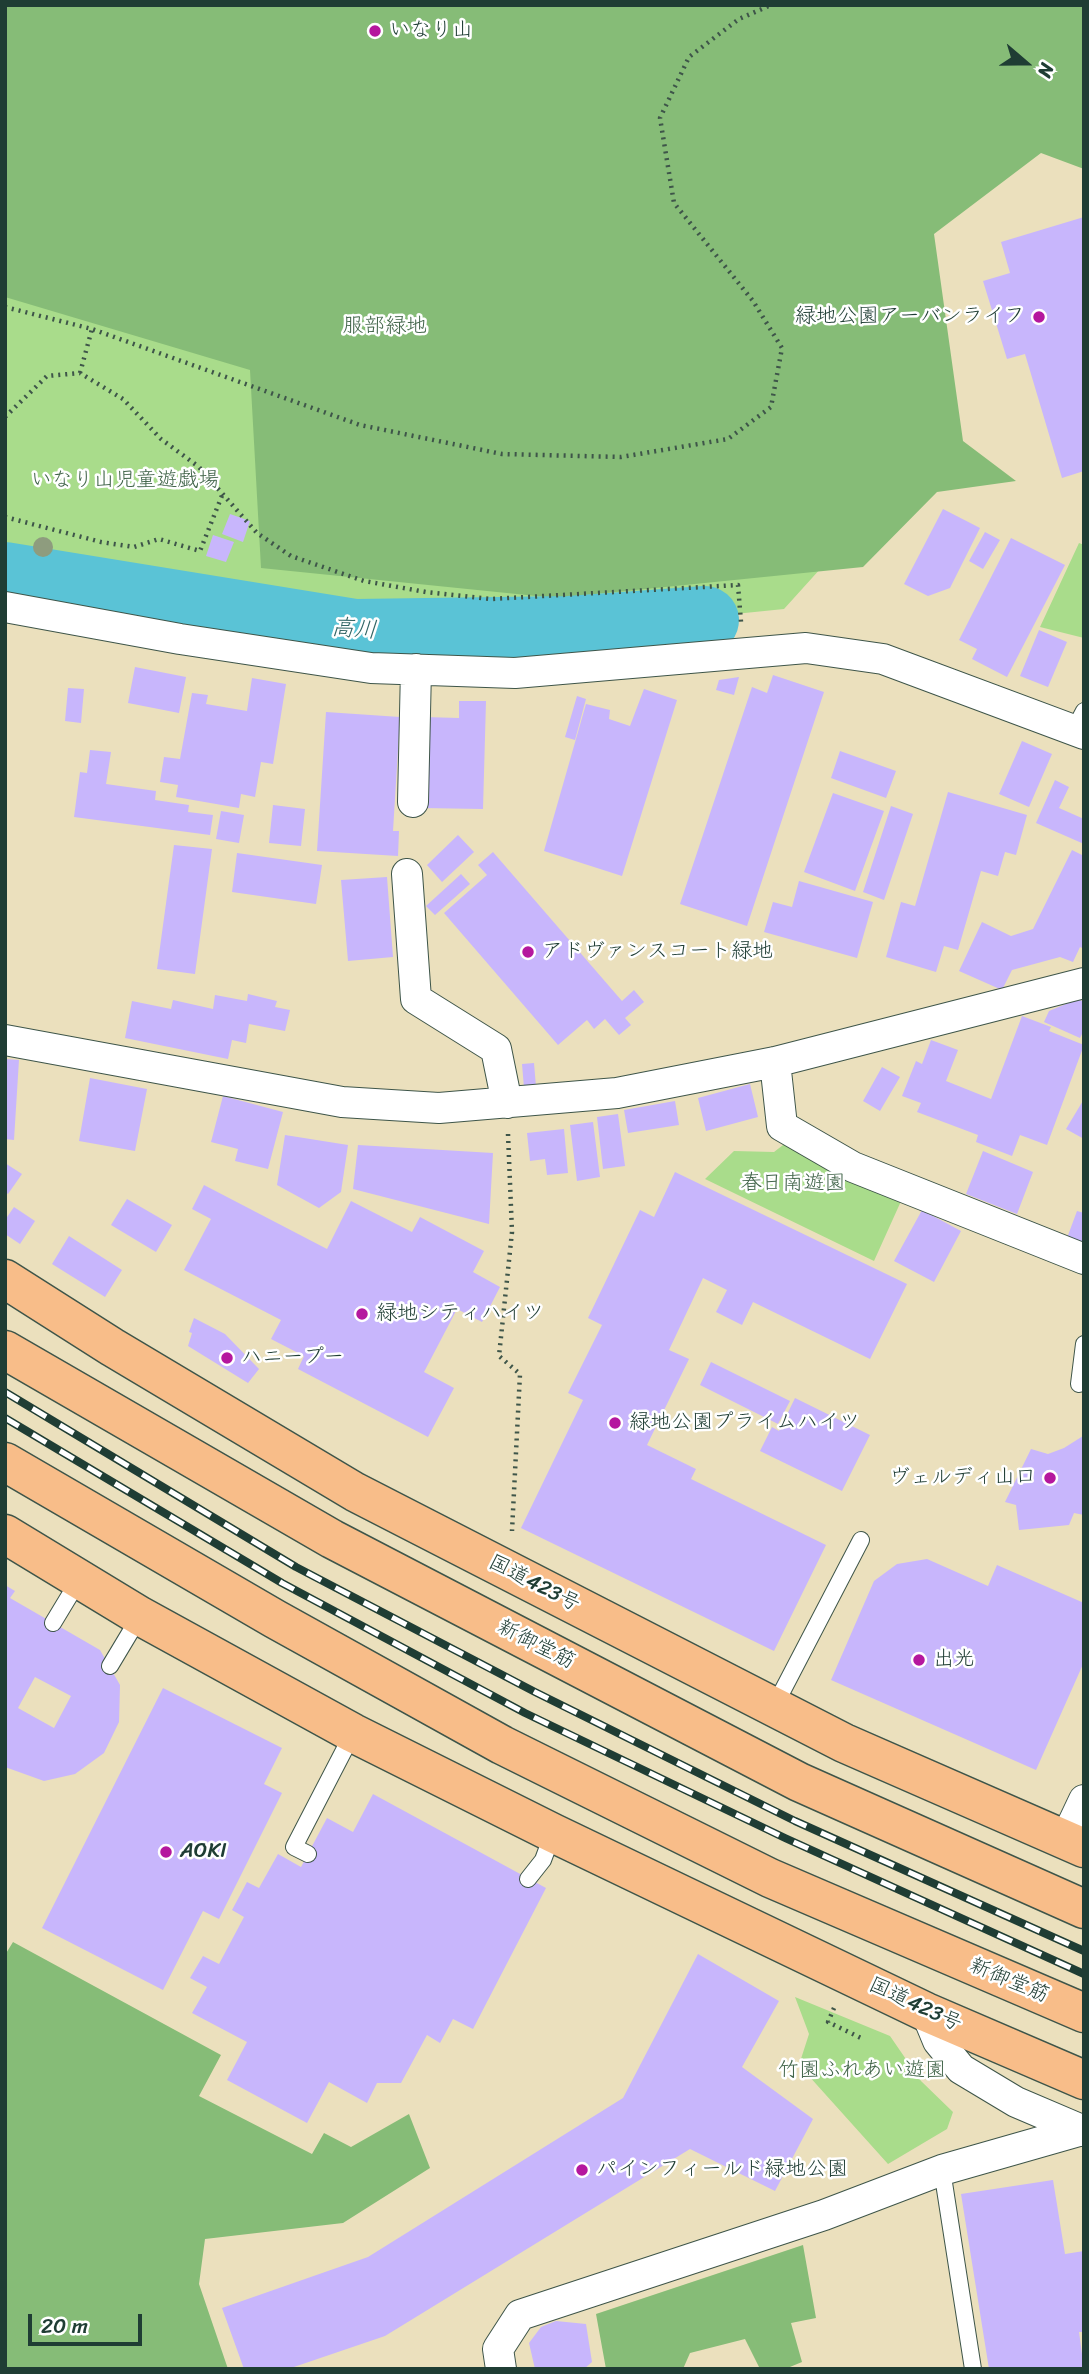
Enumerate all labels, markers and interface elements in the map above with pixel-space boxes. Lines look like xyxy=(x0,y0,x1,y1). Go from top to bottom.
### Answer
place label: いなり山 xyxy=(389,18,473,44)
marker: いなり山 xyxy=(367,23,383,39)
north arrow xyxy=(991,28,1061,98)
text: N xyxy=(1028,59,1064,82)
place label: 緑地公園アーバンライフ xyxy=(795,304,1025,330)
marker: 緑地公園アーバンライフ xyxy=(1031,309,1047,325)
park label: 服部緑地 xyxy=(343,314,427,340)
park label: いなり山児童遊戯場 xyxy=(31,468,219,494)
water label: 高川 xyxy=(330,615,378,645)
place label: アドヴァンスコート緑地 xyxy=(542,939,773,965)
marker: アドヴァンスコート緑地 xyxy=(520,944,536,960)
park label: 春日南遊園 xyxy=(741,1171,845,1197)
place label: 緑地シティハイツ xyxy=(376,1301,544,1327)
marker: 緑地シティハイツ xyxy=(354,1306,370,1322)
place label: ハニープー xyxy=(241,1345,344,1371)
marker: ハニープー xyxy=(219,1350,235,1366)
place label: 緑地公園プライムハイツ xyxy=(629,1410,860,1436)
marker: 緑地公園プライムハイツ xyxy=(607,1415,623,1431)
place label: ヴェルディ山口 xyxy=(889,1465,1036,1491)
marker: ヴェルディ山口 xyxy=(1042,1470,1058,1486)
street label: 国道423号 xyxy=(484,1550,584,1618)
street label: 新御堂筋 xyxy=(493,1615,579,1675)
place label: 出光 xyxy=(933,1647,975,1673)
marker: 出光 xyxy=(911,1652,927,1668)
place label: AOKI xyxy=(180,1839,227,1865)
marker: AOKI xyxy=(158,1844,174,1860)
street label: 新御堂筋 xyxy=(965,1953,1053,2009)
street label: 国道423号 xyxy=(864,1972,966,2038)
park label: 竹園ふれあい遊園 xyxy=(778,2058,946,2084)
place label: パインフィールド緑地公園 xyxy=(596,2157,848,2183)
marker: パインフィールド緑地公園 xyxy=(574,2162,590,2178)
scale bar xyxy=(32,2300,145,2344)
text: 20 m xyxy=(41,2307,88,2345)

